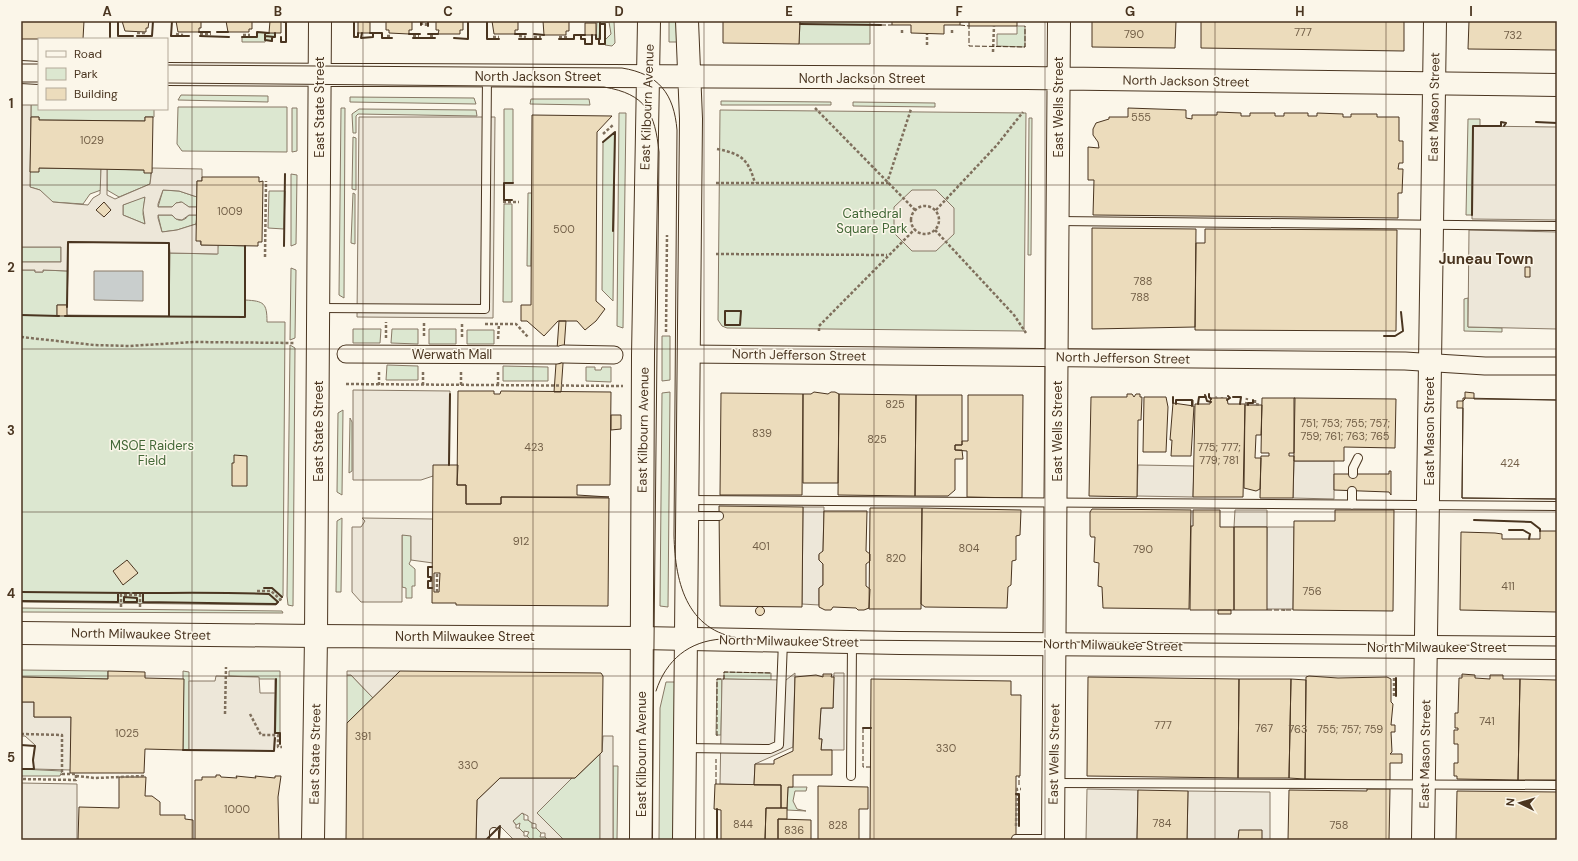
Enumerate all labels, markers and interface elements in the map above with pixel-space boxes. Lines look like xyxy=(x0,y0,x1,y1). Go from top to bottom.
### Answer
text: A xyxy=(102,3,112,20)
text: B xyxy=(274,3,282,20)
text: C xyxy=(443,3,453,20)
text: D xyxy=(614,3,624,20)
text: E xyxy=(785,3,793,20)
text: F xyxy=(955,3,963,20)
text: G xyxy=(1125,3,1135,20)
text: H xyxy=(1295,3,1305,20)
text: I xyxy=(1469,3,1473,20)
house number: 777 xyxy=(1294,25,1312,39)
house number: 790 xyxy=(1124,27,1144,41)
house number: 732 xyxy=(1504,28,1522,42)
legend xyxy=(38,38,168,110)
street label: East Kilbourn Avenue xyxy=(636,44,658,170)
text: Road xyxy=(74,46,102,62)
street label: East Mason Street xyxy=(1425,52,1443,162)
street label: East State Street xyxy=(311,56,328,158)
street label: East Wells Street xyxy=(1050,56,1067,158)
text: Park xyxy=(74,66,98,82)
street label: North Jackson Street xyxy=(475,68,601,85)
street label: North Jackson Street xyxy=(799,70,925,87)
street label: North Jackson Street xyxy=(1122,71,1250,91)
text: Building xyxy=(74,86,118,102)
text: 1 xyxy=(9,95,13,112)
house number: 555 xyxy=(1131,110,1151,124)
house number: 1029 xyxy=(80,133,104,147)
house number: 1009 xyxy=(217,204,243,218)
park label: Cathedral Square Park xyxy=(836,205,908,237)
house number: 500 xyxy=(553,222,575,236)
district label: Juneau Town xyxy=(1438,249,1534,269)
text: 2 xyxy=(7,259,15,276)
house number: 788 xyxy=(1133,274,1153,288)
house number: 788 xyxy=(1130,290,1150,304)
street label: North Jefferson Street xyxy=(732,345,866,365)
street label: Werwath Mall xyxy=(412,346,492,363)
street label: North Jefferson Street xyxy=(1056,348,1190,368)
street label: East Kilbourn Avenue xyxy=(633,367,653,493)
street label: East Mason Street xyxy=(1421,376,1438,486)
street label: East State Street xyxy=(310,380,327,482)
street label: East Wells Street xyxy=(1049,380,1066,482)
house number: 825 xyxy=(885,397,905,411)
house number: 751; 753; 755; 757; 759; 761; 763; 765 xyxy=(1300,416,1390,443)
text: 3 xyxy=(7,422,15,439)
house number: 839 xyxy=(752,426,772,440)
house number: 825 xyxy=(867,432,887,446)
park label: MSOE Raiders Field xyxy=(110,437,194,469)
house number: 423 xyxy=(524,440,544,454)
house number: 775; 777; 779; 781 xyxy=(1197,440,1241,467)
house number: 424 xyxy=(1500,456,1520,470)
house number: 912 xyxy=(513,534,529,548)
house number: 401 xyxy=(752,539,770,553)
house number: 804 xyxy=(959,541,980,555)
house number: 790 xyxy=(1133,542,1153,556)
house number: 820 xyxy=(886,551,906,565)
house number: 411 xyxy=(1501,579,1515,593)
house number: 756 xyxy=(1302,584,1322,598)
text: 4 xyxy=(7,585,15,602)
street label: North Milwaukee Street xyxy=(71,624,211,644)
street label: North Milwaukee Street xyxy=(395,628,535,645)
street label: North Milwaukee Street xyxy=(719,631,859,651)
street label: North Milwaukee Street xyxy=(1043,635,1183,655)
street label: North Milwaukee Street xyxy=(1367,639,1507,656)
street label: East Kilbourn Avenue xyxy=(633,691,650,817)
street label: East Mason Street xyxy=(1416,699,1434,809)
street label: East State Street xyxy=(306,703,324,805)
street label: East Wells Street xyxy=(1045,703,1063,805)
house number: 741 xyxy=(1479,714,1495,728)
house number: 777 xyxy=(1154,718,1172,732)
house number: 767 xyxy=(1255,721,1273,735)
house number: 763 xyxy=(1289,722,1308,736)
house number: 755; 757; 759 xyxy=(1317,722,1383,736)
house number: 1025 xyxy=(115,726,139,740)
house number: 391 xyxy=(355,729,371,743)
house number: 330 xyxy=(936,741,956,755)
text: 5 xyxy=(7,749,15,766)
house number: 330 xyxy=(458,758,478,772)
north arrow xyxy=(1500,783,1540,823)
text: N xyxy=(1503,798,1517,807)
house number: 1000 xyxy=(224,802,250,816)
house number: 784 xyxy=(1152,816,1172,830)
house number: 844 xyxy=(733,817,753,831)
house number: 828 xyxy=(828,818,848,832)
house number: 758 xyxy=(1330,818,1348,832)
house number: 836 xyxy=(784,823,804,837)

